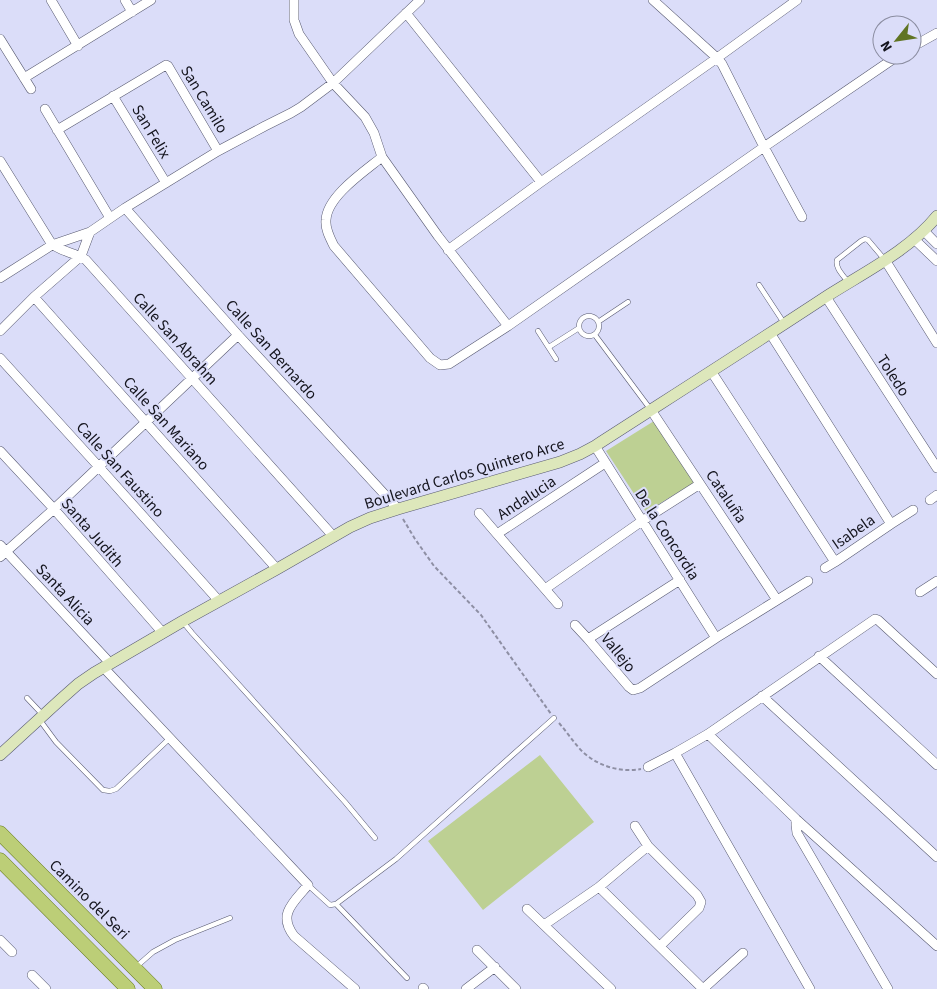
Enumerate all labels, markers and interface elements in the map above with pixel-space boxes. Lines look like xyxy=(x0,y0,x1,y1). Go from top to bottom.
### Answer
north arrow xyxy=(872,15,922,65)
text: N xyxy=(876,37,898,55)
street label: San Camilo xyxy=(175,61,233,138)
street label: San Felix xyxy=(126,100,176,163)
street label: Calle San Abrahm xyxy=(128,288,223,390)
street label: Calle San Bernardo xyxy=(220,295,322,404)
street label: Toledo xyxy=(871,350,915,401)
street label: Calle San Mariano xyxy=(118,372,214,476)
street label: Calle San Faustino xyxy=(71,417,169,522)
street label: Boulevard Carlos Quintero Arce xyxy=(361,433,567,515)
street label: Cataluña xyxy=(700,466,752,527)
street label: Andalucia xyxy=(493,471,560,525)
street label: De la Concordia xyxy=(629,485,705,584)
street label: Santa Judith xyxy=(56,493,128,572)
street label: Isabela xyxy=(828,509,880,555)
street label: Santa Alicia xyxy=(31,559,100,631)
street label: Vallejo xyxy=(596,628,641,677)
street label: Camino del Seri xyxy=(44,855,134,945)

